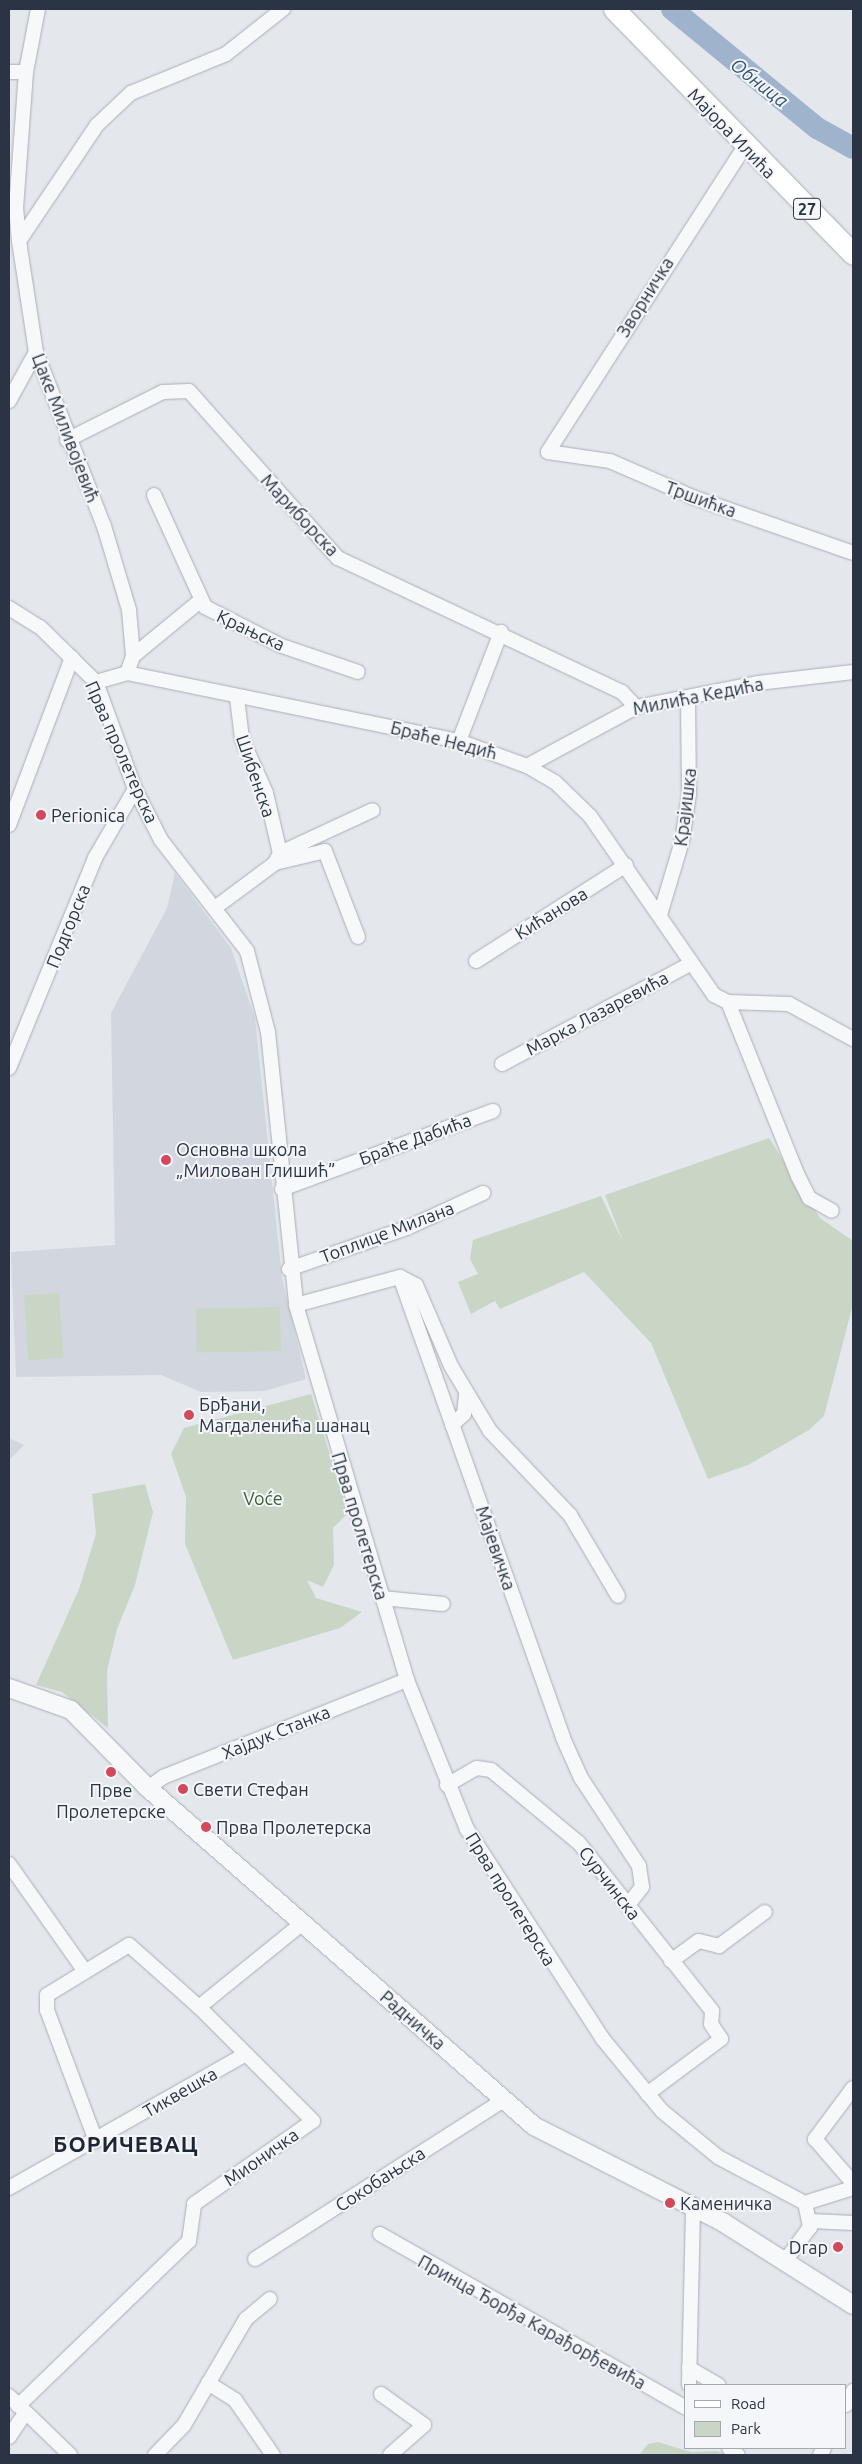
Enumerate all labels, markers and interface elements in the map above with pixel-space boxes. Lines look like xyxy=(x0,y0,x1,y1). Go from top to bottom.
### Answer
water label: Обница xyxy=(726,54,792,112)
street label: Мајора Илића xyxy=(683,83,781,183)
road number: 27 xyxy=(792,195,822,222)
street label: Зворничка xyxy=(612,253,678,341)
street label: Цаке Миливојевић xyxy=(28,350,104,506)
street label: Мариборска xyxy=(256,469,344,561)
street label: Тршићка xyxy=(662,476,740,522)
street label: Крањска xyxy=(213,605,289,655)
street label: Милића Кедића xyxy=(631,673,765,719)
street label: Прва пролетерска xyxy=(81,678,163,826)
street label: Браће Недић xyxy=(388,716,500,764)
street label: Шибенска xyxy=(232,732,280,820)
street label: Крајишка xyxy=(669,767,701,847)
place label: Perionica xyxy=(51,804,125,826)
marker: Perionica xyxy=(35,809,47,821)
street label: Подгорска xyxy=(41,881,95,971)
street label: Кићанова xyxy=(511,882,591,944)
street label: Марка Лазаревића xyxy=(522,966,672,1060)
street label: Браће Дабића xyxy=(356,1109,474,1169)
place label: Основна школа „Милован Глишић” xyxy=(176,1139,335,1182)
marker: Основна школа „Милован Глишић” xyxy=(160,1154,172,1166)
street label: Топлице Милана xyxy=(317,1197,457,1267)
place label: Брђани, Магдаленића шанац xyxy=(199,1394,370,1436)
marker: Брђани, Магдаленића шанац xyxy=(183,1409,195,1421)
street label: Прва пролетерска xyxy=(327,1449,393,1603)
park label: Voće xyxy=(243,1487,283,1509)
street label: Мајевичка xyxy=(472,1503,520,1593)
street label: Хајдук Станка xyxy=(219,1701,333,1763)
marker: Прве Пролетерске xyxy=(105,1766,117,1778)
place label: Свети Стефан xyxy=(193,1778,309,1800)
place label: Прве Пролетерске xyxy=(56,1780,166,1822)
marker: Свети Стефан xyxy=(177,1783,189,1795)
place label: Прва Пролетерска xyxy=(216,1816,372,1838)
marker: Прва Пролетерска xyxy=(200,1821,212,1833)
street label: Прва пролетерска xyxy=(461,1828,561,1970)
street label: Сурчинска xyxy=(574,1842,646,1924)
street label: Радничка xyxy=(376,1986,450,2054)
street label: Тиквешка xyxy=(139,2062,221,2122)
street label: Мионичка xyxy=(220,2124,302,2190)
district label: БОРИЧЕВАЦ xyxy=(52,2131,200,2157)
street label: Сокобањска xyxy=(331,2142,429,2216)
place label: Каменичка xyxy=(680,2192,772,2214)
marker: Каменичка xyxy=(664,2197,676,2209)
place label: Drap xyxy=(789,2236,828,2258)
marker: Drap xyxy=(832,2241,844,2253)
street label: Принца Ђорђа Карађорђевића xyxy=(414,2250,650,2394)
legend xyxy=(684,2384,847,2449)
text: Road xyxy=(731,2395,766,2412)
text: Park xyxy=(731,2420,761,2437)

